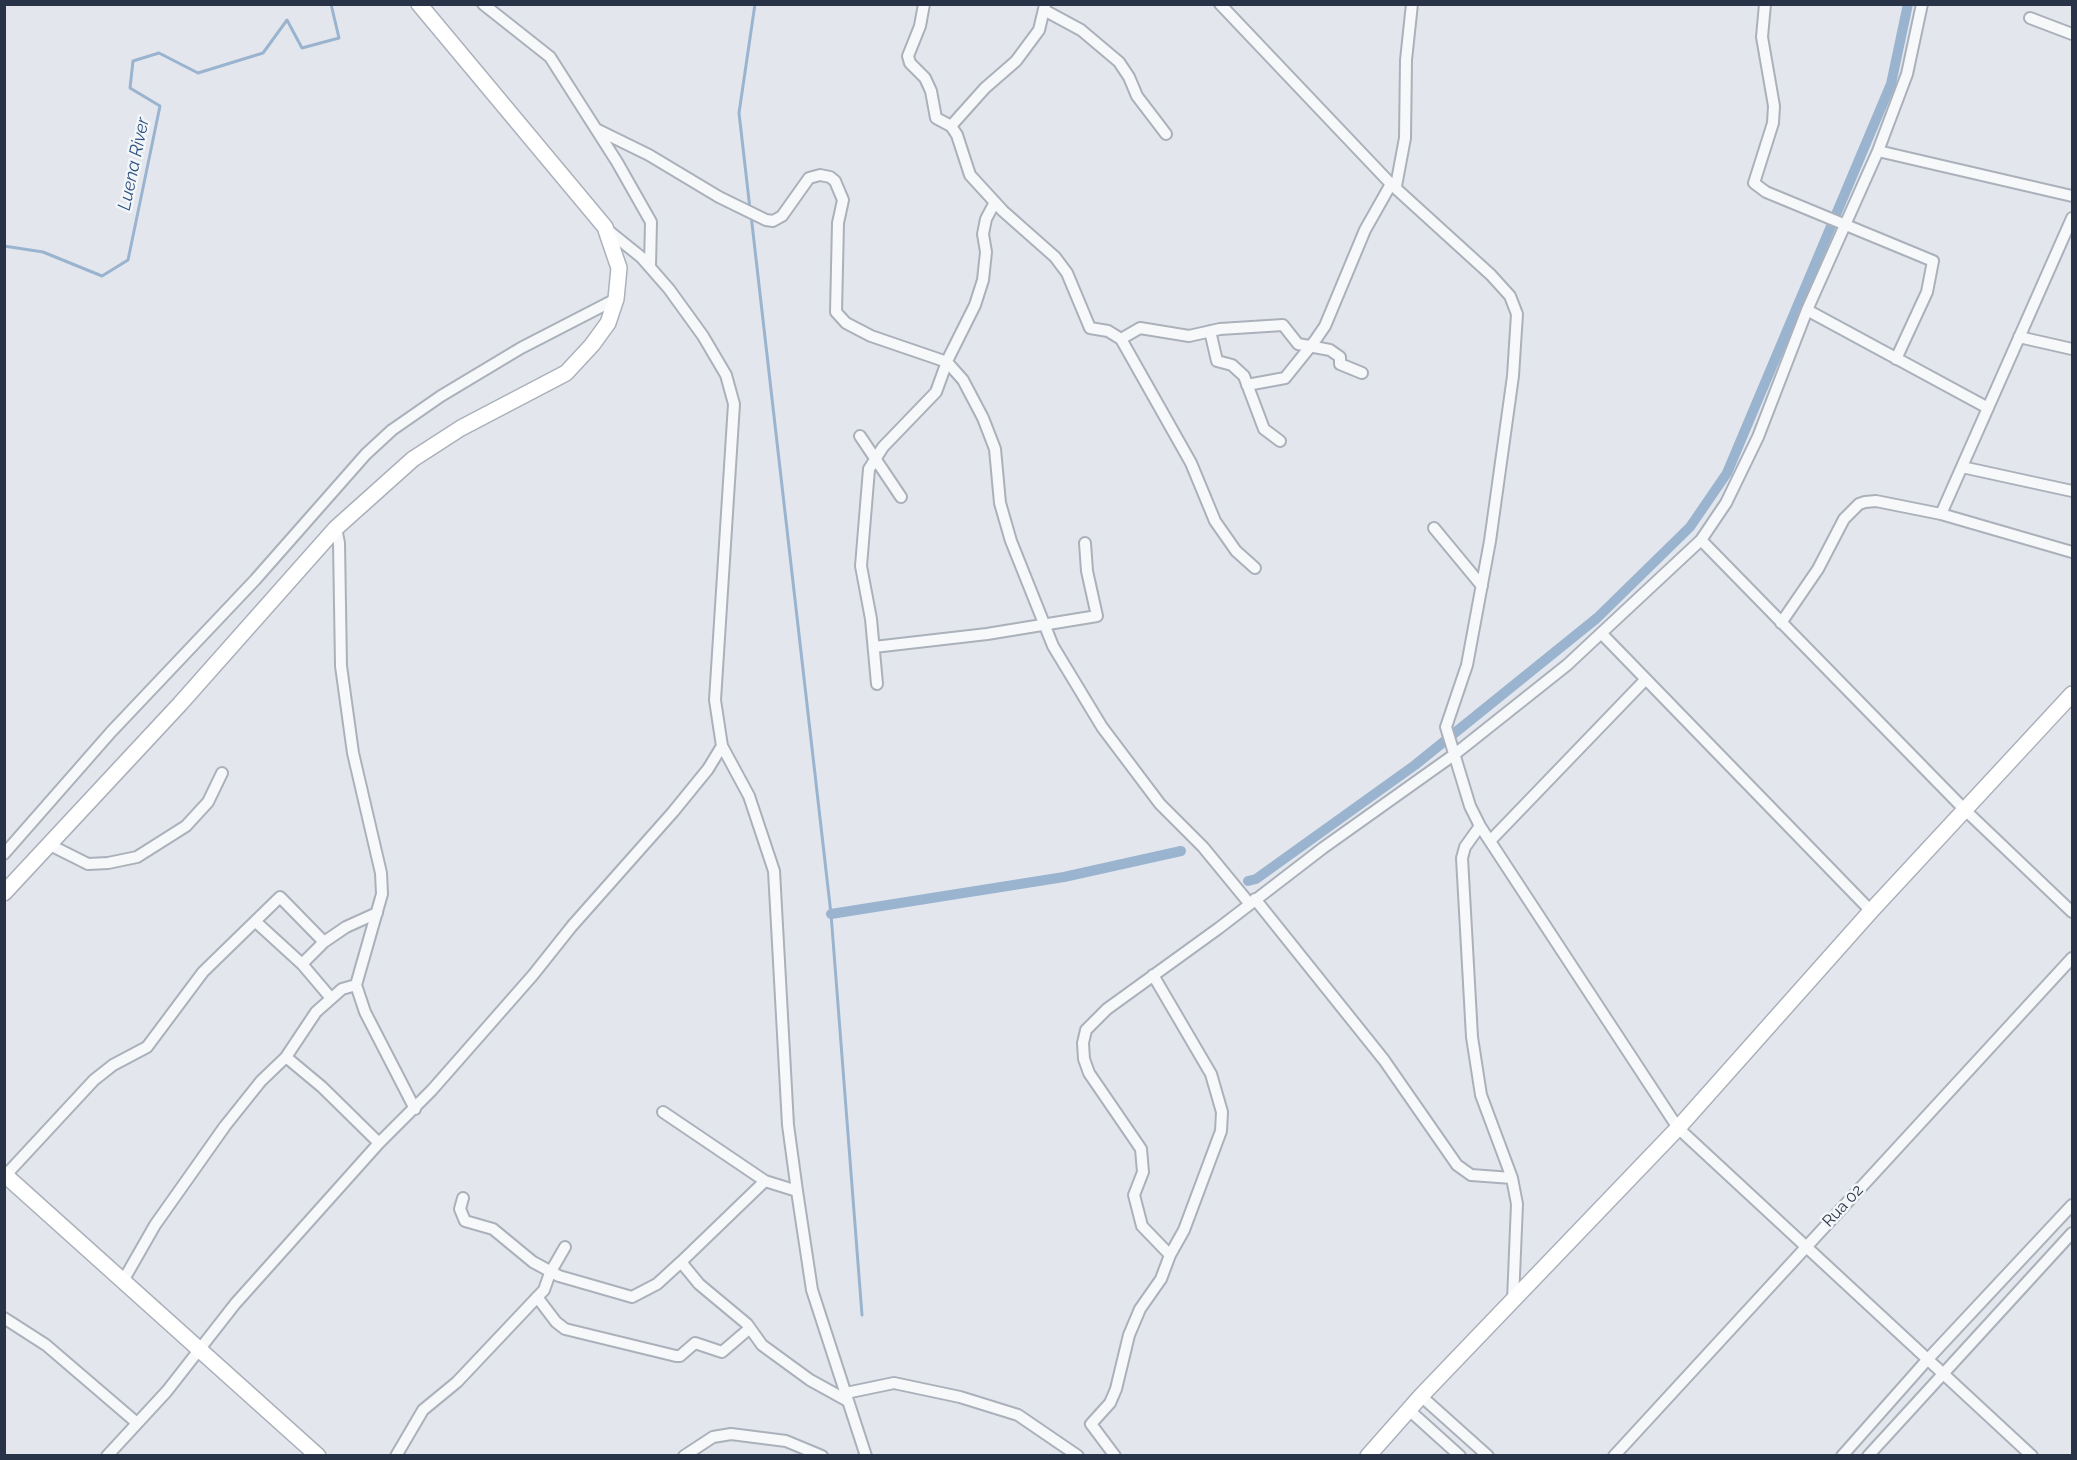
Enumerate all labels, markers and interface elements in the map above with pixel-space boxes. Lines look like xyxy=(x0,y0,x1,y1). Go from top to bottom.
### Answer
water label: Luena River xyxy=(114,116,154,212)
street label: Rua 02 xyxy=(1819,1181,1867,1231)

